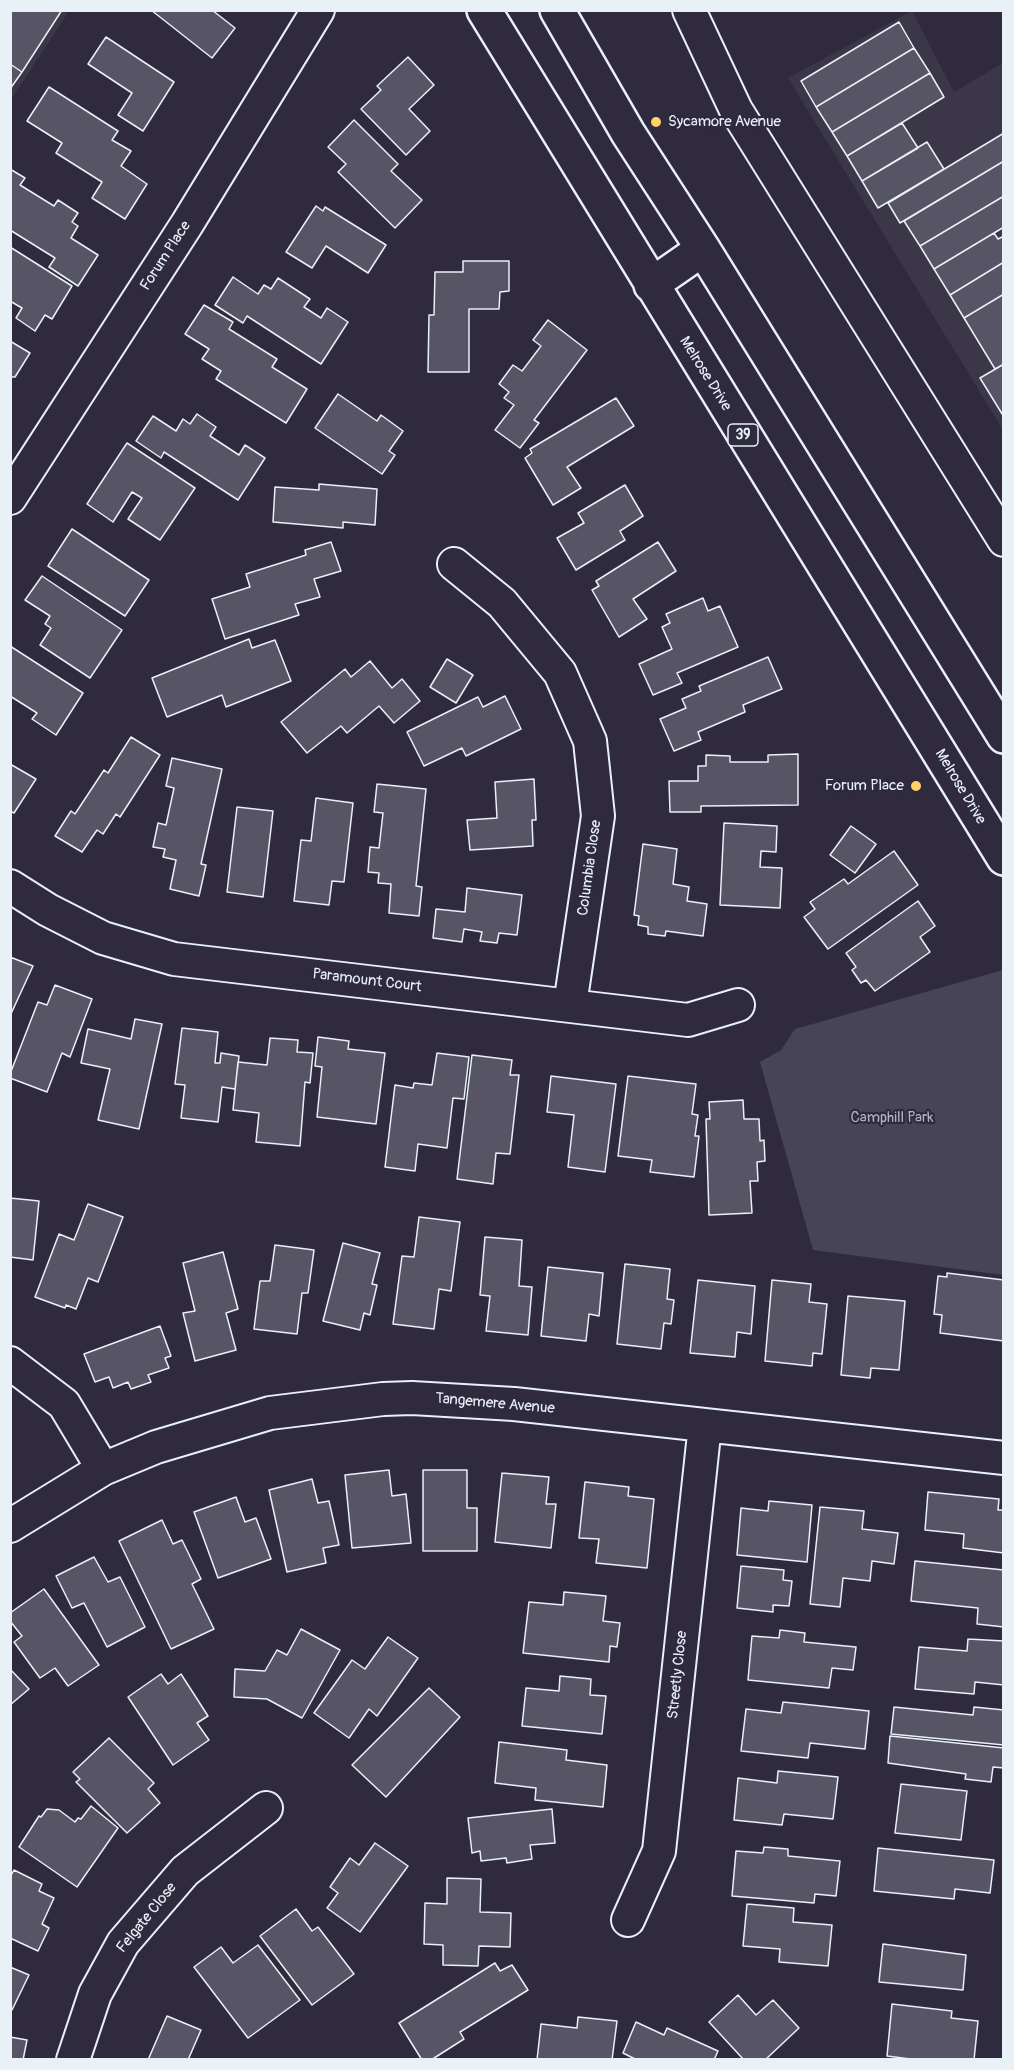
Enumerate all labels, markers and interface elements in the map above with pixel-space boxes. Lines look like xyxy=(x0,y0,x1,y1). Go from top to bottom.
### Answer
place label: Sycamore Avenue xyxy=(668,113,781,131)
marker: Sycamore Avenue xyxy=(649,115,663,129)
street label: Forum Place xyxy=(137,218,195,294)
street label: Melrose Drive xyxy=(675,334,735,414)
road number: 39 xyxy=(728,424,758,446)
street label: Melrose Drive xyxy=(931,746,989,828)
place label: Forum Place xyxy=(825,777,904,795)
marker: Forum Place xyxy=(909,779,923,793)
street label: Columbia Close xyxy=(574,819,606,917)
street label: Paramount Court xyxy=(311,965,423,997)
park label: Camphill Park xyxy=(850,1109,934,1127)
street label: Tangemere Avenue xyxy=(435,1390,555,1418)
street label: Streetly Close xyxy=(664,1630,692,1720)
street label: Felgate Close xyxy=(113,1879,181,1957)

